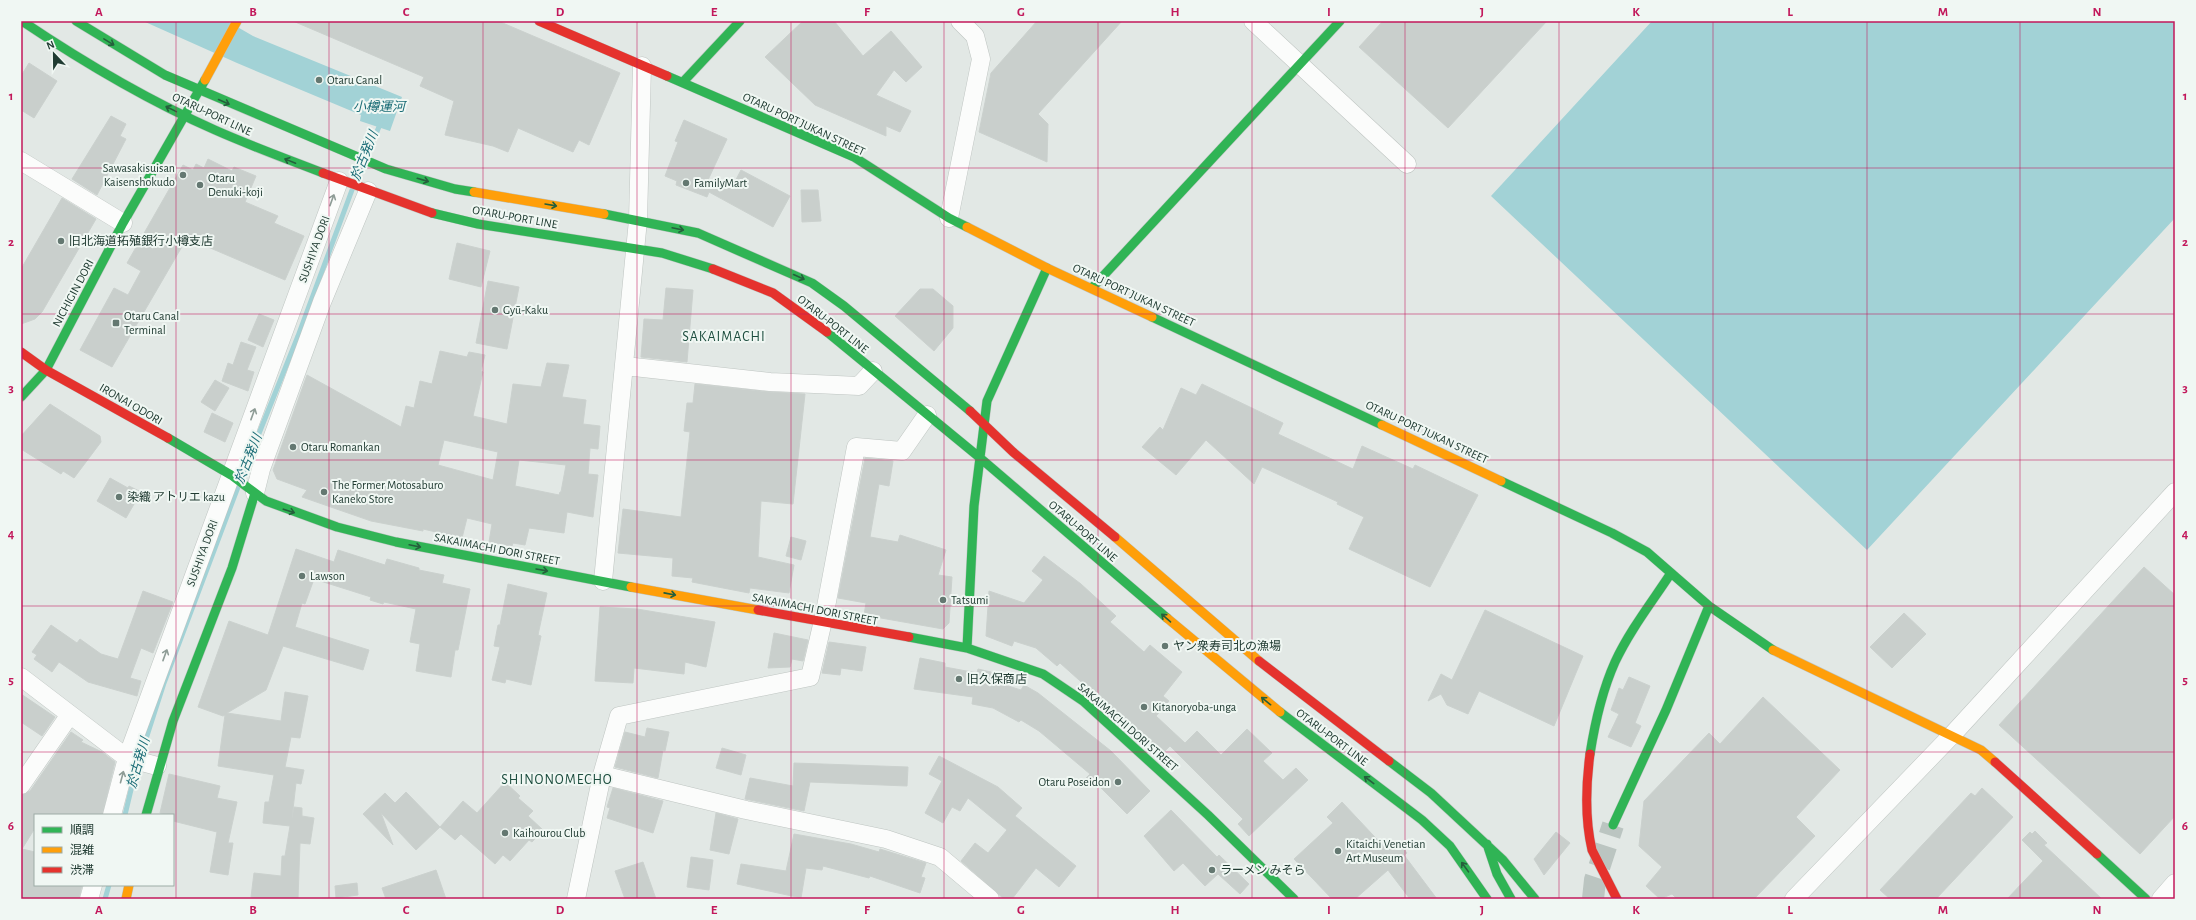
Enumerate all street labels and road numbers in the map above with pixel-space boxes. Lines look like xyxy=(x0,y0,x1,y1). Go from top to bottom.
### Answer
street label: OTARU-PORT LINE xyxy=(170,90,254,138)
street label: OTARU PORT JUKAN STREET xyxy=(741,90,867,158)
street label: OTARU-PORT LINE xyxy=(471,204,559,230)
street label: SUSHIYA DORI xyxy=(296,214,332,284)
street label: NICHIGIN DORI xyxy=(50,257,96,329)
street label: OTARU PORT JUKAN STREET xyxy=(1071,261,1197,329)
street label: OTARU-PORT LINE xyxy=(795,293,871,355)
street label: IRONAI ODORI xyxy=(97,381,165,427)
street label: OTARU PORT JUKAN STREET xyxy=(1364,398,1490,466)
street label: OTARU-PORT LINE xyxy=(1046,498,1120,564)
street label: SUSHIYA DORI xyxy=(184,518,220,588)
street label: SAKAIMACHI DORI STREET xyxy=(433,531,561,567)
street label: SAKAIMACHI DORI STREET xyxy=(751,591,879,627)
street label: SAKAIMACHI DORI STREET xyxy=(1076,681,1180,774)
street label: OTARU-PORT LINE xyxy=(1294,706,1370,768)

